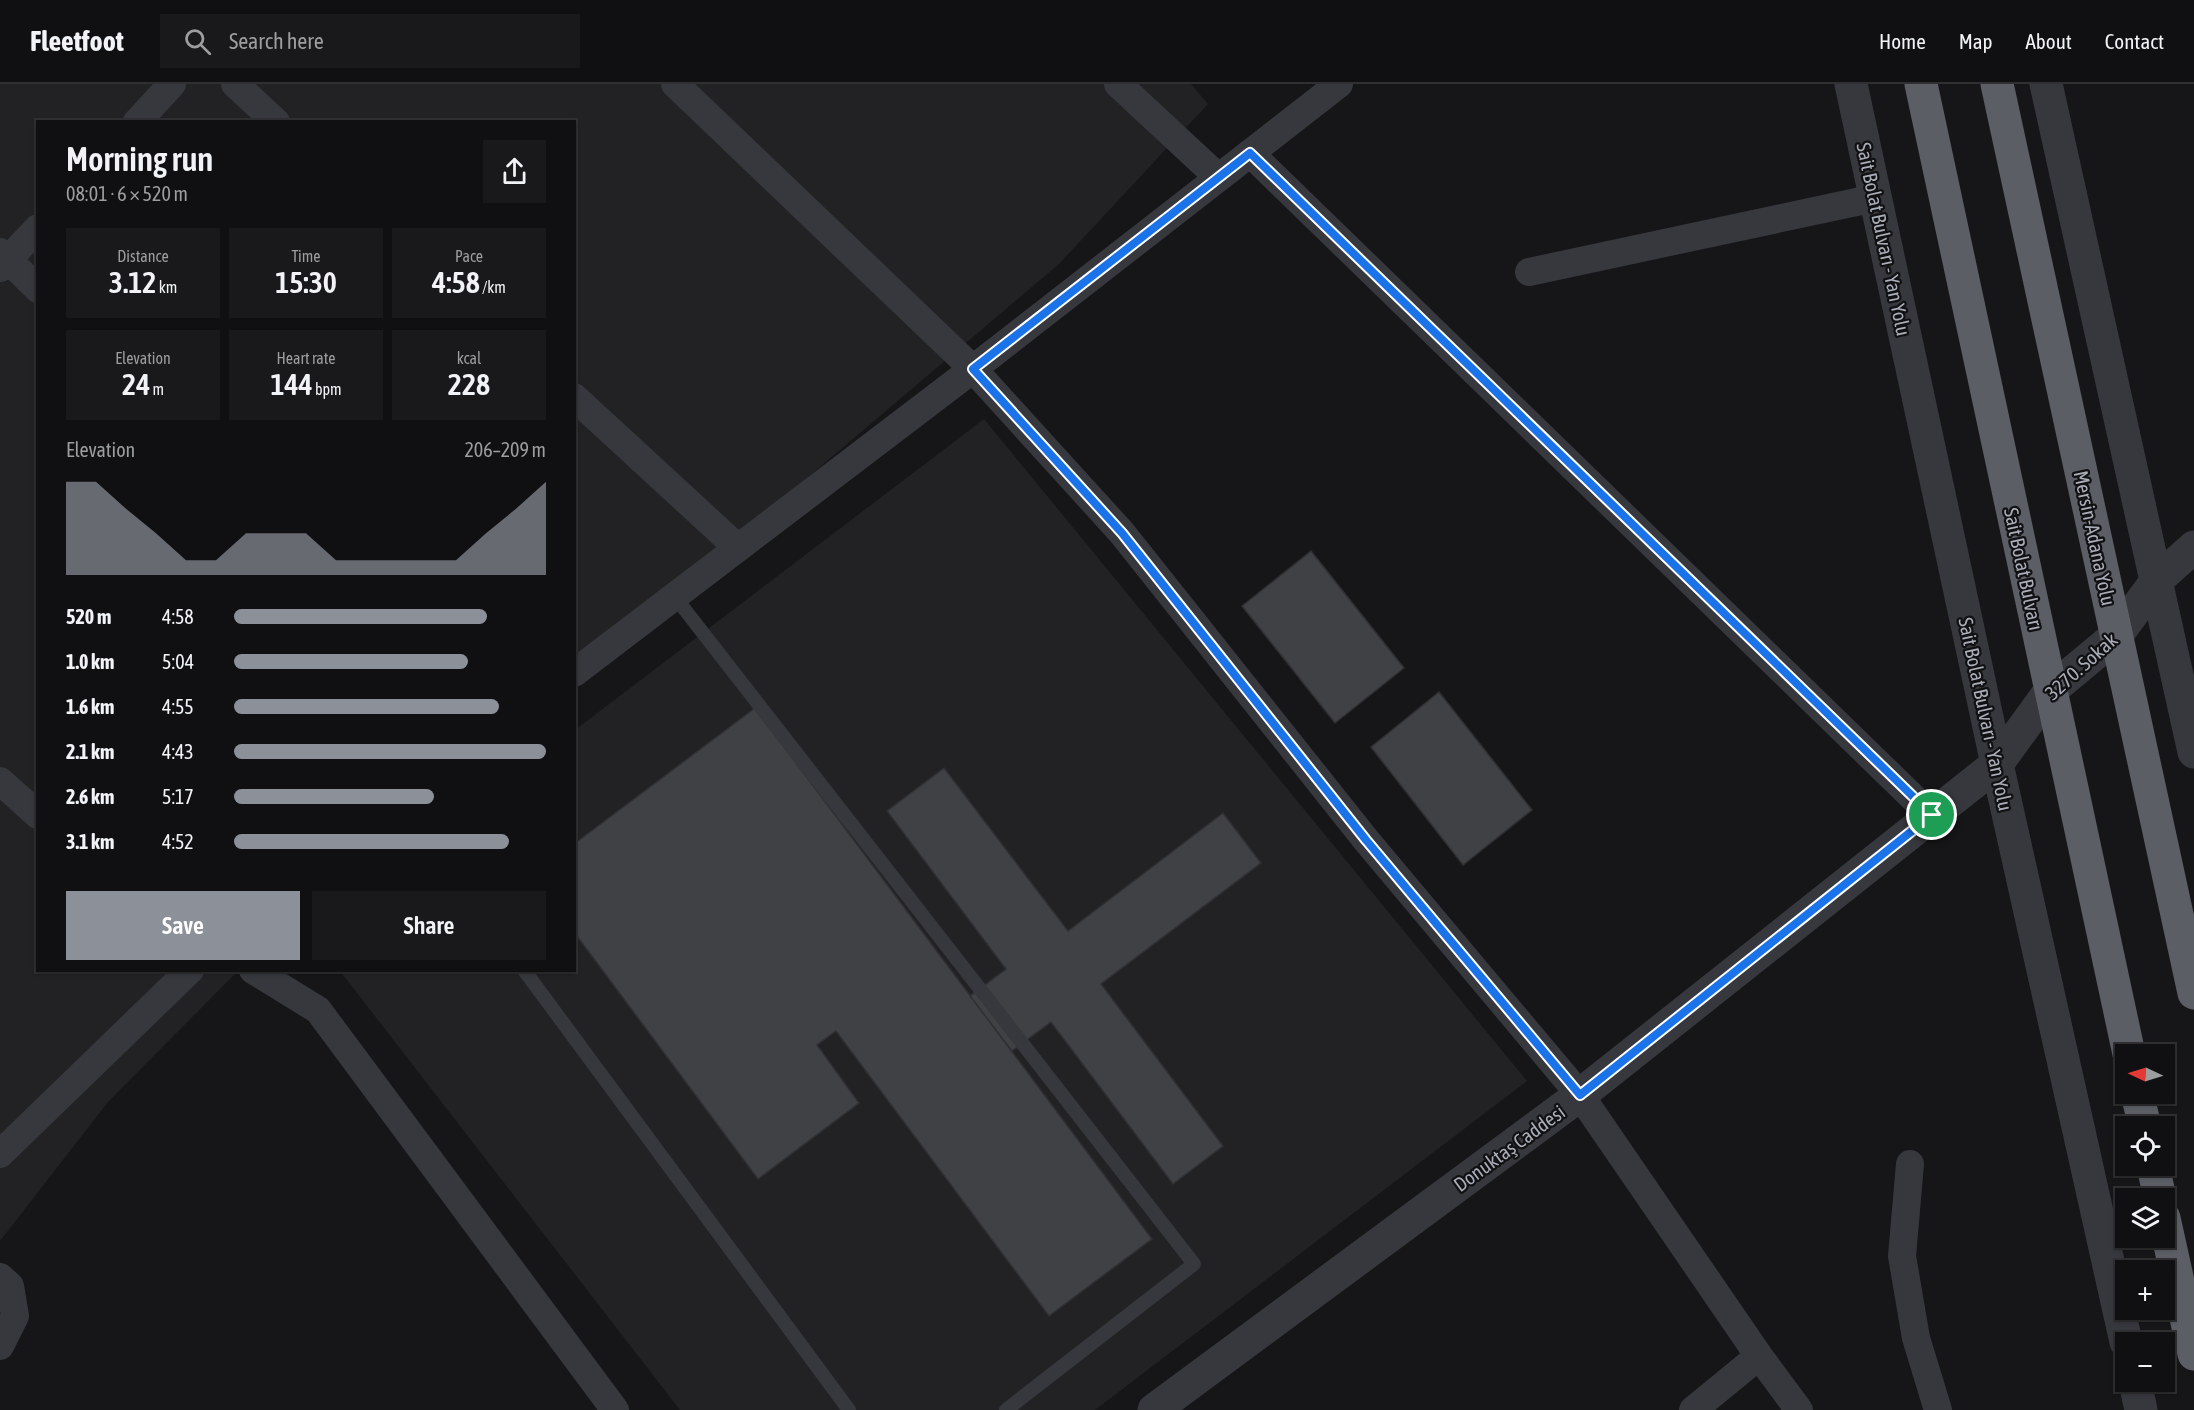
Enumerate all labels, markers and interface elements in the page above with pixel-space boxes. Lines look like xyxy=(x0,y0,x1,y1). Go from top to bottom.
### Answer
search box xyxy=(160,14,580,68)
text: Fleetfoot xyxy=(30,25,124,57)
icon: search xyxy=(181,25,214,58)
text: Search here xyxy=(229,28,324,54)
text: Home xyxy=(1879,29,1926,53)
text: Map xyxy=(1959,29,1993,53)
text: About xyxy=(2026,29,2072,53)
text: Contact xyxy=(2105,29,2164,53)
text: Morning run xyxy=(66,140,213,178)
button: share xyxy=(483,140,546,203)
street label: Sait Bolat Bulvarı - Yan Yolu xyxy=(1852,140,1916,338)
text: 08:01 · 6 × 520 m xyxy=(66,182,188,205)
text: Distance xyxy=(117,247,169,265)
text: Time xyxy=(291,247,321,265)
text: Pace xyxy=(455,247,483,265)
text: 3.12 xyxy=(109,265,156,299)
text: 15:30 xyxy=(275,265,337,299)
text: 4:58 xyxy=(432,265,480,299)
text: km xyxy=(156,278,177,296)
text: /km xyxy=(480,278,506,296)
text: Elevation xyxy=(115,349,171,367)
text: Heart rate xyxy=(277,349,335,367)
text: kcal xyxy=(457,349,481,367)
text: 24 xyxy=(122,367,150,401)
text: 144 xyxy=(270,367,313,401)
text: 228 xyxy=(448,367,490,401)
text: m xyxy=(150,380,164,398)
text: bpm xyxy=(313,380,342,398)
text: Elevation xyxy=(66,438,135,461)
text: 206–209 m xyxy=(464,438,546,461)
street label: Mersin-Adana Yolu xyxy=(2069,469,2121,607)
street label: Sait Bolat Bulvarı xyxy=(2000,506,2048,632)
text: 520 m xyxy=(66,605,111,628)
text: 4:58 xyxy=(162,605,194,628)
street label: Sait Bolat Bulvarı - Yan Yolu xyxy=(1954,615,2018,813)
street label: 3270. Sokak xyxy=(2040,628,2122,704)
text: 1.0 km xyxy=(66,650,114,673)
text: 5:04 xyxy=(162,650,194,673)
text: 1.6 km xyxy=(66,695,114,718)
text: 4:55 xyxy=(162,695,194,718)
text: 2.1 km xyxy=(66,740,114,763)
text: 4:43 xyxy=(162,740,194,763)
text: 2.6 km xyxy=(66,785,114,808)
text: 5:17 xyxy=(162,785,194,808)
pin xyxy=(1906,789,1957,840)
icon: arrive xyxy=(1915,798,1948,831)
text: 3.1 km xyxy=(66,830,114,853)
text: 4:52 xyxy=(162,830,194,853)
button: Save xyxy=(66,891,300,960)
button: Share xyxy=(312,891,546,960)
north arrow xyxy=(2115,1044,2175,1104)
map controls xyxy=(2115,1044,2175,1392)
street label: Donuktaş Caddesi xyxy=(1449,1100,1569,1196)
button: locate xyxy=(2115,1116,2175,1176)
button: layers xyxy=(2115,1188,2175,1248)
button: + xyxy=(2115,1260,2175,1320)
button: − xyxy=(2115,1332,2175,1392)

